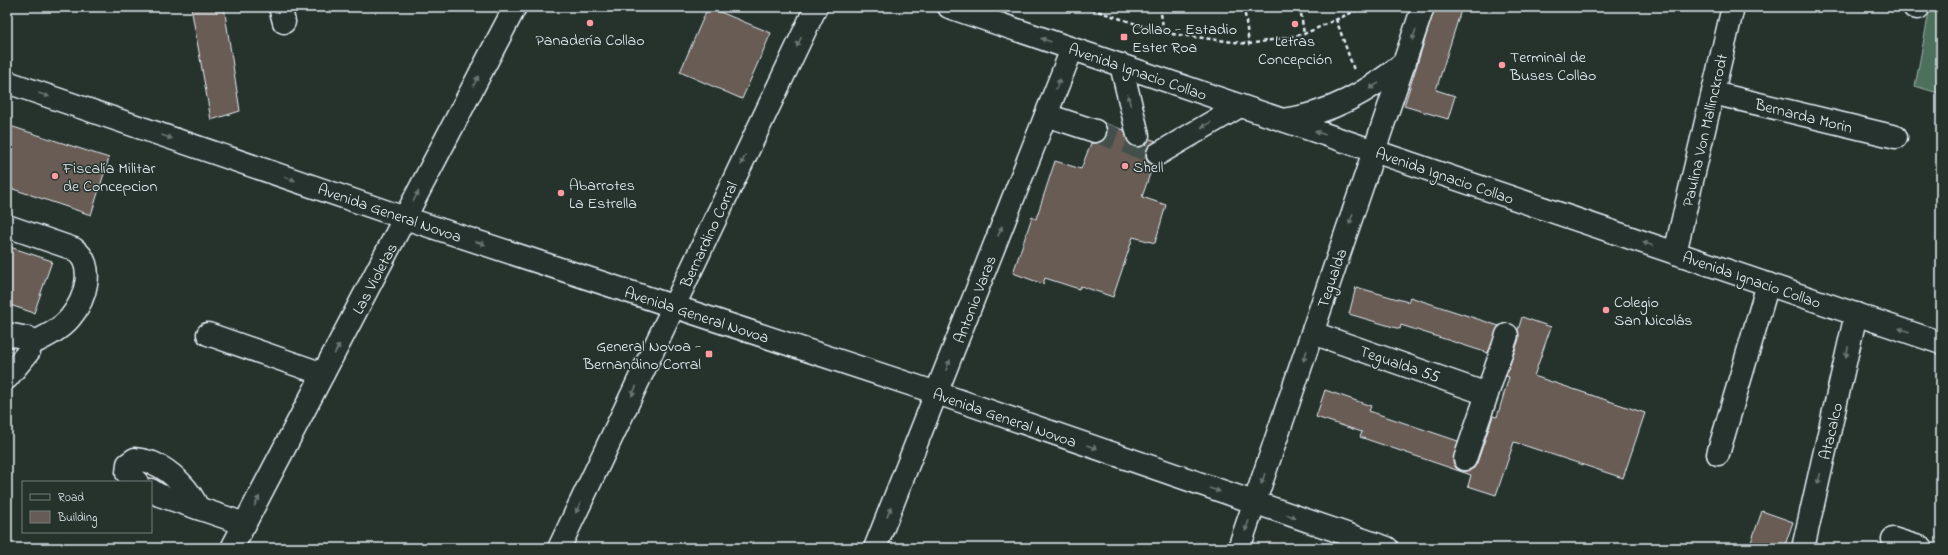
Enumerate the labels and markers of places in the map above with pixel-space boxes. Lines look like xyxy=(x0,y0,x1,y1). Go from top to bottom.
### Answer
marker: Panadería Collao xyxy=(585,18,595,28)
place label: Collao - Estadio Ester Roa xyxy=(1132,18,1237,60)
marker: Letras Concepción xyxy=(1290,19,1300,29)
place label: Panadería Collao xyxy=(535,29,645,53)
place label: Letras Concepción xyxy=(1258,30,1332,72)
marker: Collao - Estadio Ester Roa xyxy=(1119,32,1129,42)
place label: Terminal de Buses Collao xyxy=(1509,46,1596,88)
marker: Terminal de Buses Collao xyxy=(1497,60,1507,70)
place label: Shell xyxy=(1133,156,1164,180)
place label: Fiscalía Militar de Concepcion xyxy=(62,157,157,199)
marker: Shell xyxy=(1120,161,1130,171)
marker: Fiscalía Militar de Concepcion xyxy=(50,171,60,181)
place label: Abarrotes La Estrella xyxy=(569,174,637,216)
marker: Abarrotes La Estrella xyxy=(556,188,566,198)
place label: Colegio San Nicolás xyxy=(1614,291,1692,333)
marker: Colegio San Nicolás xyxy=(1601,305,1611,315)
place label: General Novoa - Bernandino Corral xyxy=(582,335,701,377)
marker: General Novoa - Bernandino Corral xyxy=(704,349,714,359)

